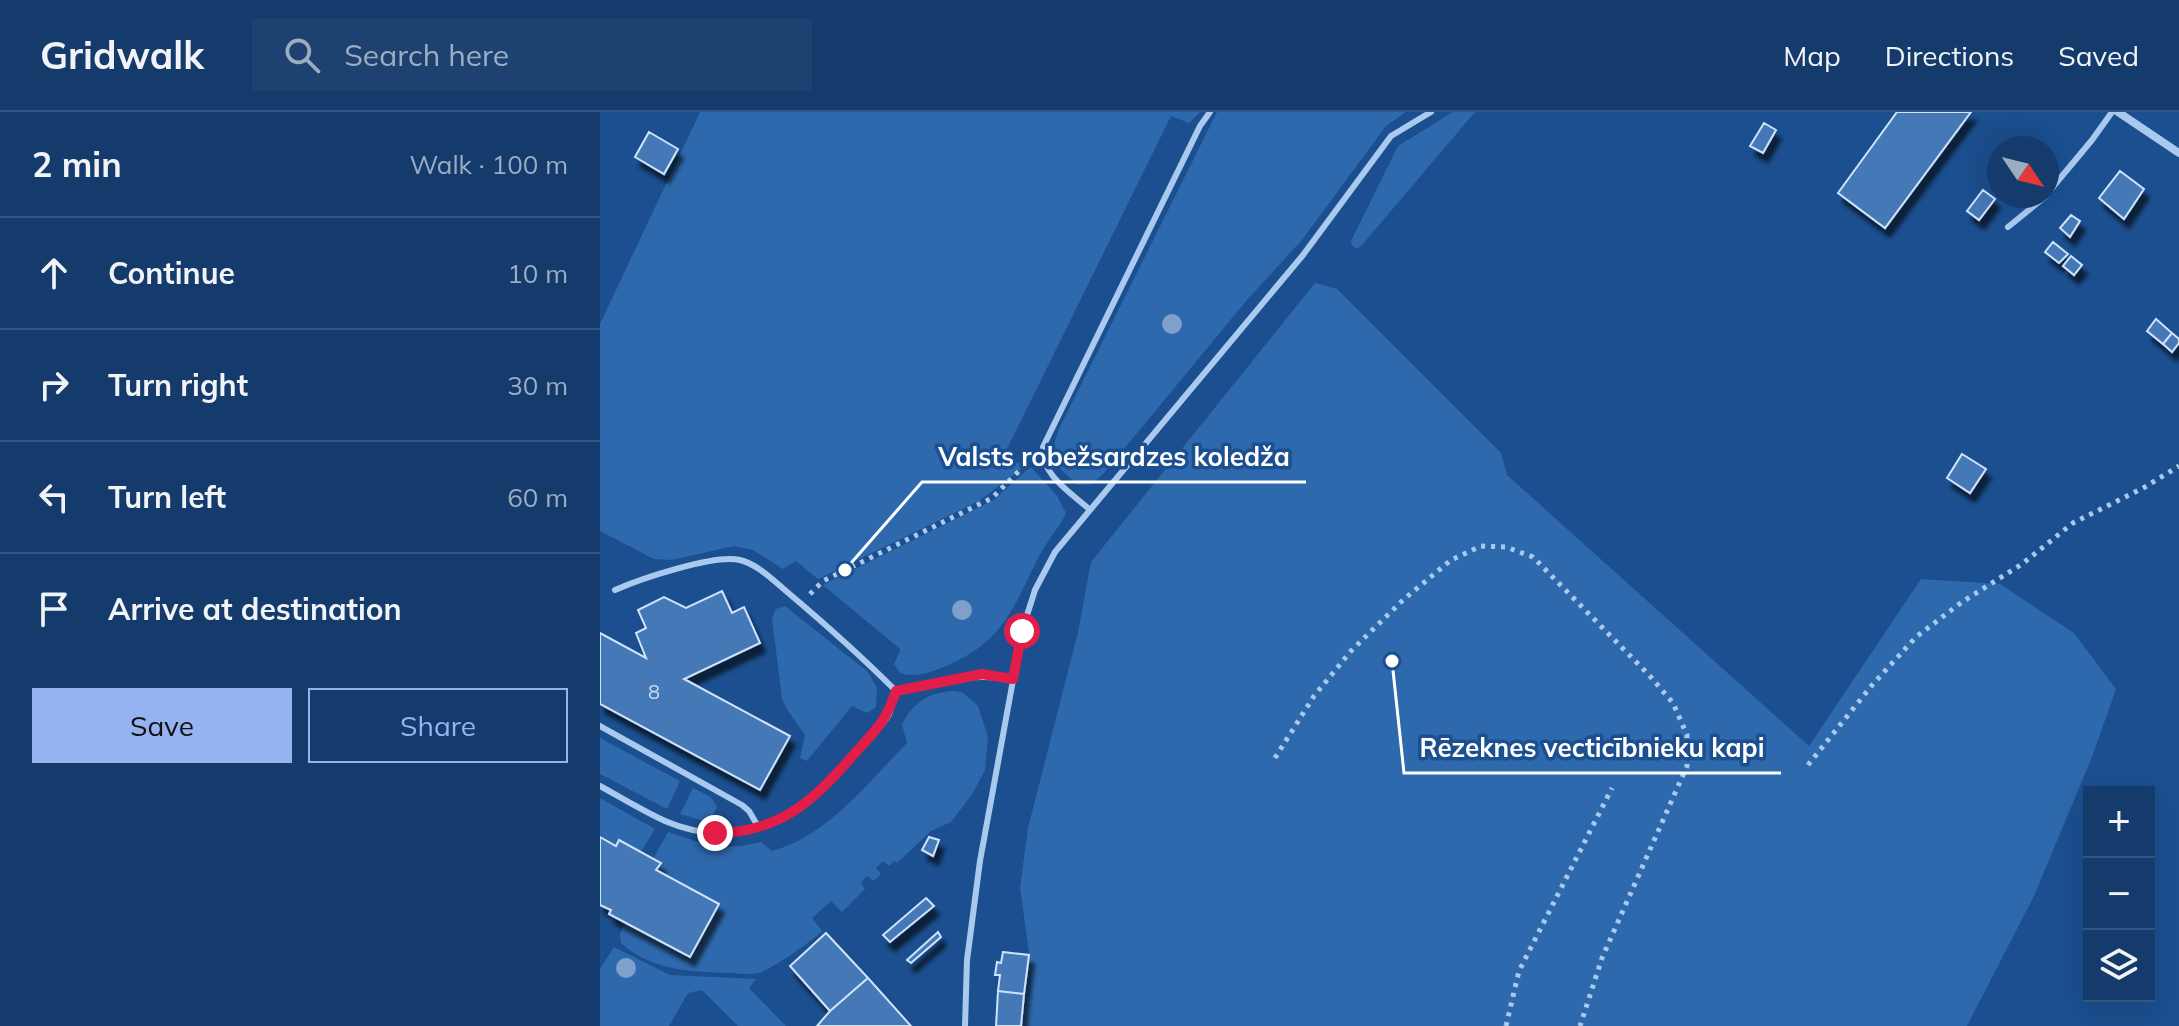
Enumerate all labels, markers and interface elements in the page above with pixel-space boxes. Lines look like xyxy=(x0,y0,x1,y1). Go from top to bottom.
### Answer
search box xyxy=(252,19,812,91)
text: Gridwalk xyxy=(40,31,204,79)
icon: search xyxy=(280,33,324,77)
text: Search here xyxy=(344,36,509,74)
text: Map xyxy=(1783,38,1841,73)
text: Directions xyxy=(1885,38,2014,73)
text: Saved xyxy=(2058,38,2139,73)
north arrow xyxy=(1987,136,2059,208)
text: 2 min xyxy=(32,143,122,186)
text: Walk · 100 m xyxy=(409,148,568,181)
icon: ahead xyxy=(32,251,76,295)
text: Continue xyxy=(108,254,235,292)
text: 10 m xyxy=(507,257,568,290)
icon: right xyxy=(32,363,76,407)
text: Turn right xyxy=(108,366,248,404)
text: 30 m xyxy=(507,369,568,402)
callout: Valsts robežsardzes koledža xyxy=(922,432,1306,482)
text: Valsts robežsardzes koledža xyxy=(937,440,1290,473)
icon: left xyxy=(32,475,76,519)
text: Turn left xyxy=(108,478,226,516)
text: 60 m xyxy=(507,481,568,514)
icon: arrive xyxy=(32,587,76,631)
text: Arrive at destination xyxy=(108,590,402,628)
route start xyxy=(1004,613,1040,649)
house number: 8 xyxy=(648,679,660,704)
button: Save xyxy=(32,688,292,763)
button: Share xyxy=(308,688,568,763)
callout: Rēzeknes vecticībnieku kapi xyxy=(1404,723,1781,773)
text: Rēzeknes vecticībnieku kapi xyxy=(1420,731,1764,764)
map controls xyxy=(2083,786,2155,1002)
button: + xyxy=(2083,786,2155,858)
route end xyxy=(697,815,733,851)
button: − xyxy=(2083,858,2155,930)
button: layers xyxy=(2083,930,2155,1002)

